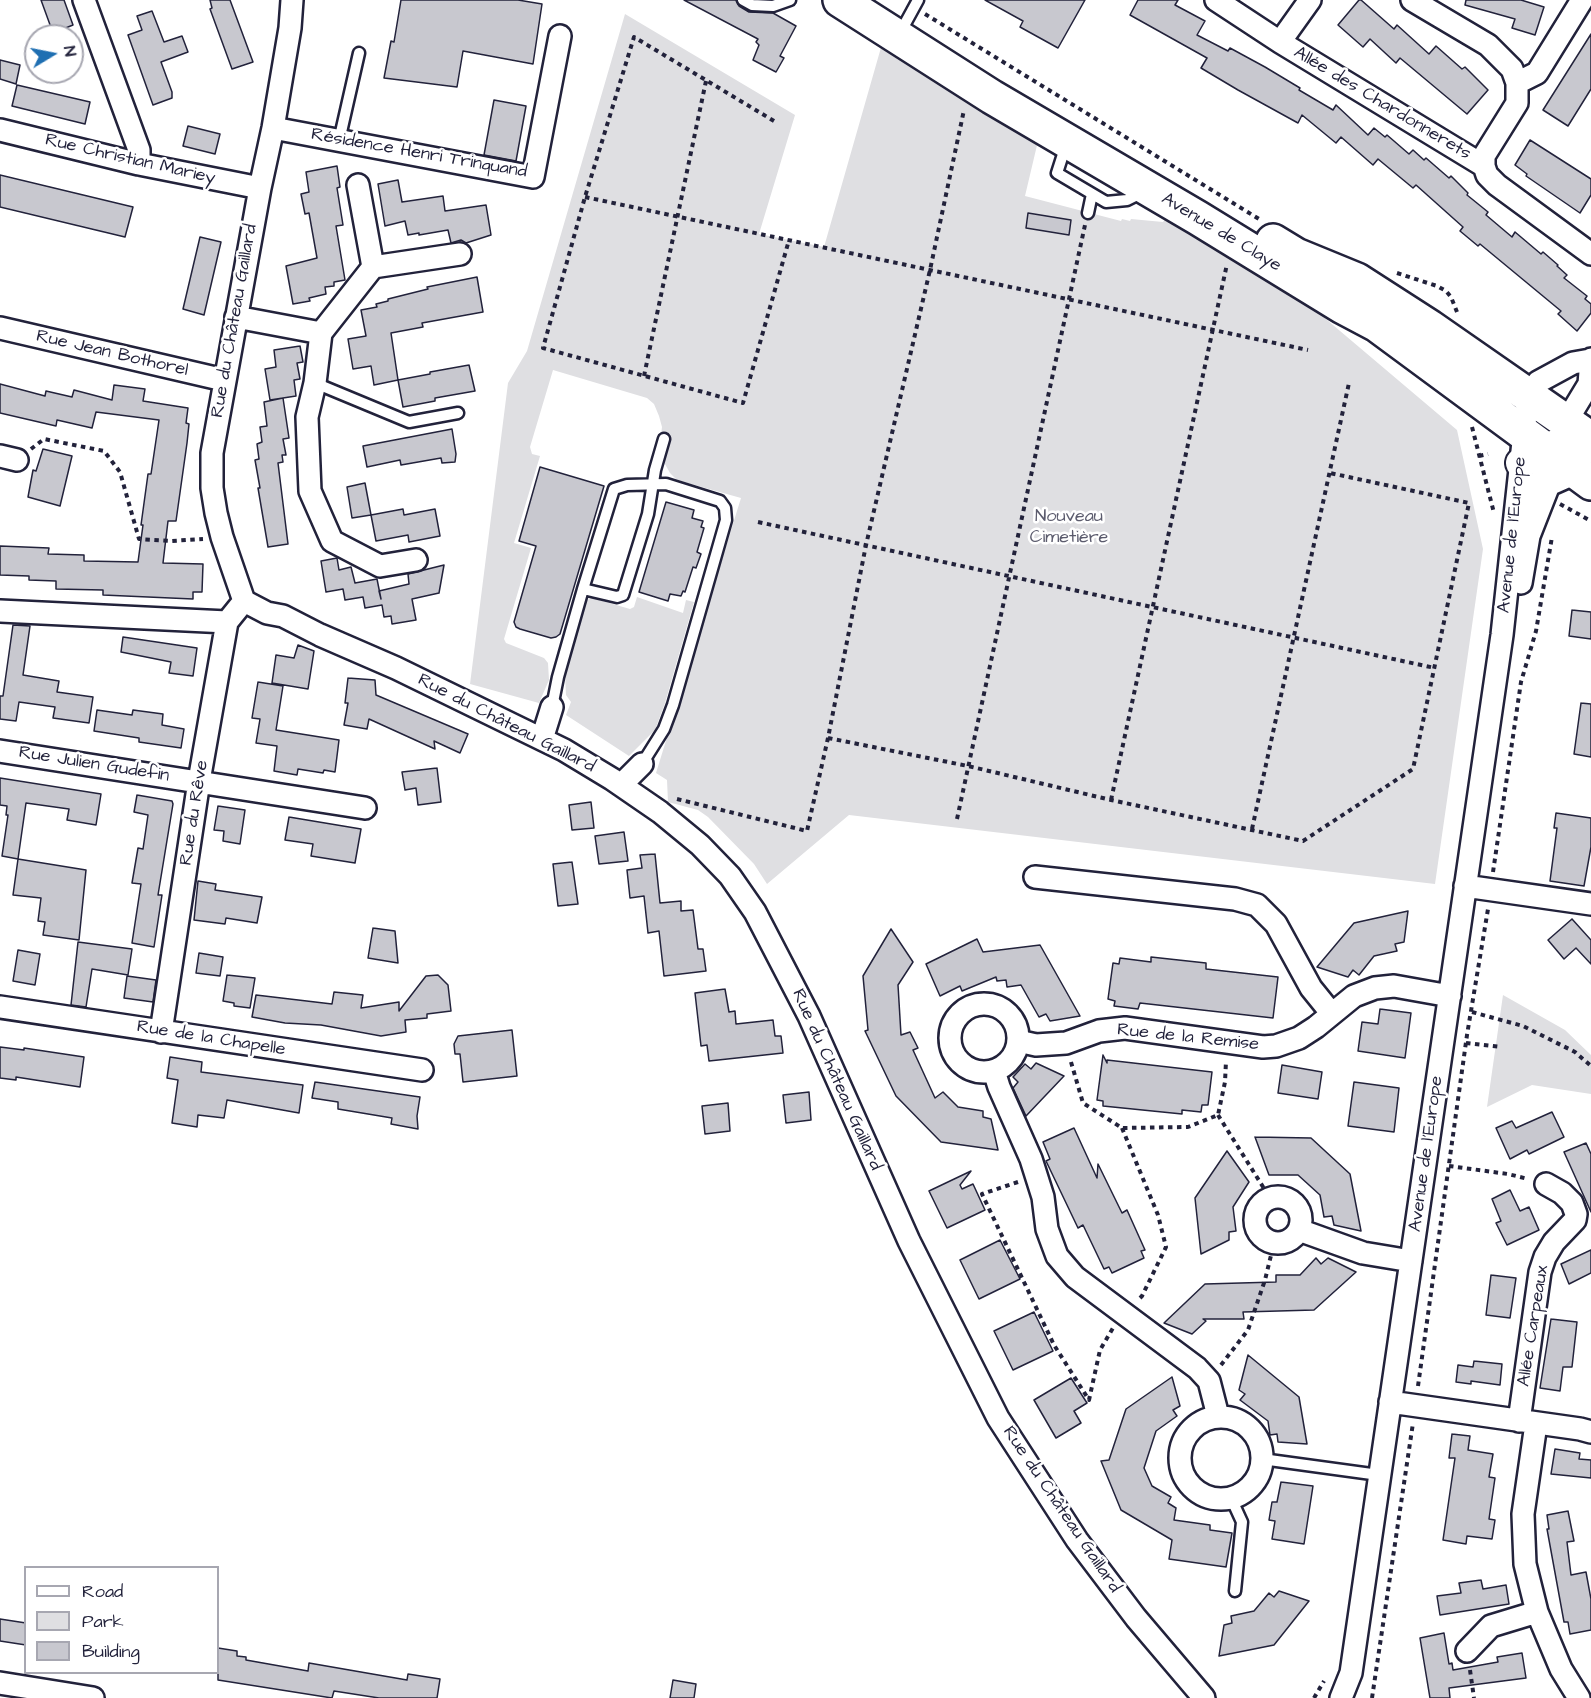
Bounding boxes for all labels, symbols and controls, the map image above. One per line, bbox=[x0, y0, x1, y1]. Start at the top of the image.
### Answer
north arrow bbox=[24, 24, 84, 84]
street label: Allée des Chardonnerets bbox=[1289, 42, 1475, 166]
text: N bbox=[58, 44, 81, 58]
street label: Résidence Henri Trinquand bbox=[309, 124, 529, 184]
street label: Rue Christian Mariey bbox=[43, 130, 217, 190]
street label: Avenue de Claye bbox=[1157, 189, 1285, 277]
street label: Rue du Château Gaillard bbox=[207, 223, 263, 419]
street label: Rue Jean Bothorel bbox=[34, 326, 190, 382]
street label: Avenue de l'Europe bbox=[1494, 456, 1532, 614]
park label: Nouveau Cimetière bbox=[1030, 506, 1108, 548]
street label: Rue du Château Gaillard bbox=[414, 670, 598, 778]
street label: Rue Julien Gudefin bbox=[17, 742, 171, 788]
street label: Rue du Rêve bbox=[176, 759, 214, 867]
street label: Rue du Château Gaillard bbox=[786, 986, 886, 1174]
street label: Rue de la Chapelle bbox=[135, 1017, 287, 1061]
street label: Rue de la Remise bbox=[1116, 1020, 1260, 1056]
street label: Avenue de l'Europe bbox=[1405, 1075, 1449, 1233]
street label: Allée Carpeaux bbox=[1514, 1264, 1554, 1388]
street label: Rue du Château Gaillard bbox=[997, 1423, 1125, 1597]
legend bbox=[24, 1566, 219, 1674]
text: Road bbox=[82, 1579, 123, 1604]
text: Park bbox=[82, 1609, 124, 1634]
text: Building bbox=[82, 1639, 140, 1664]

